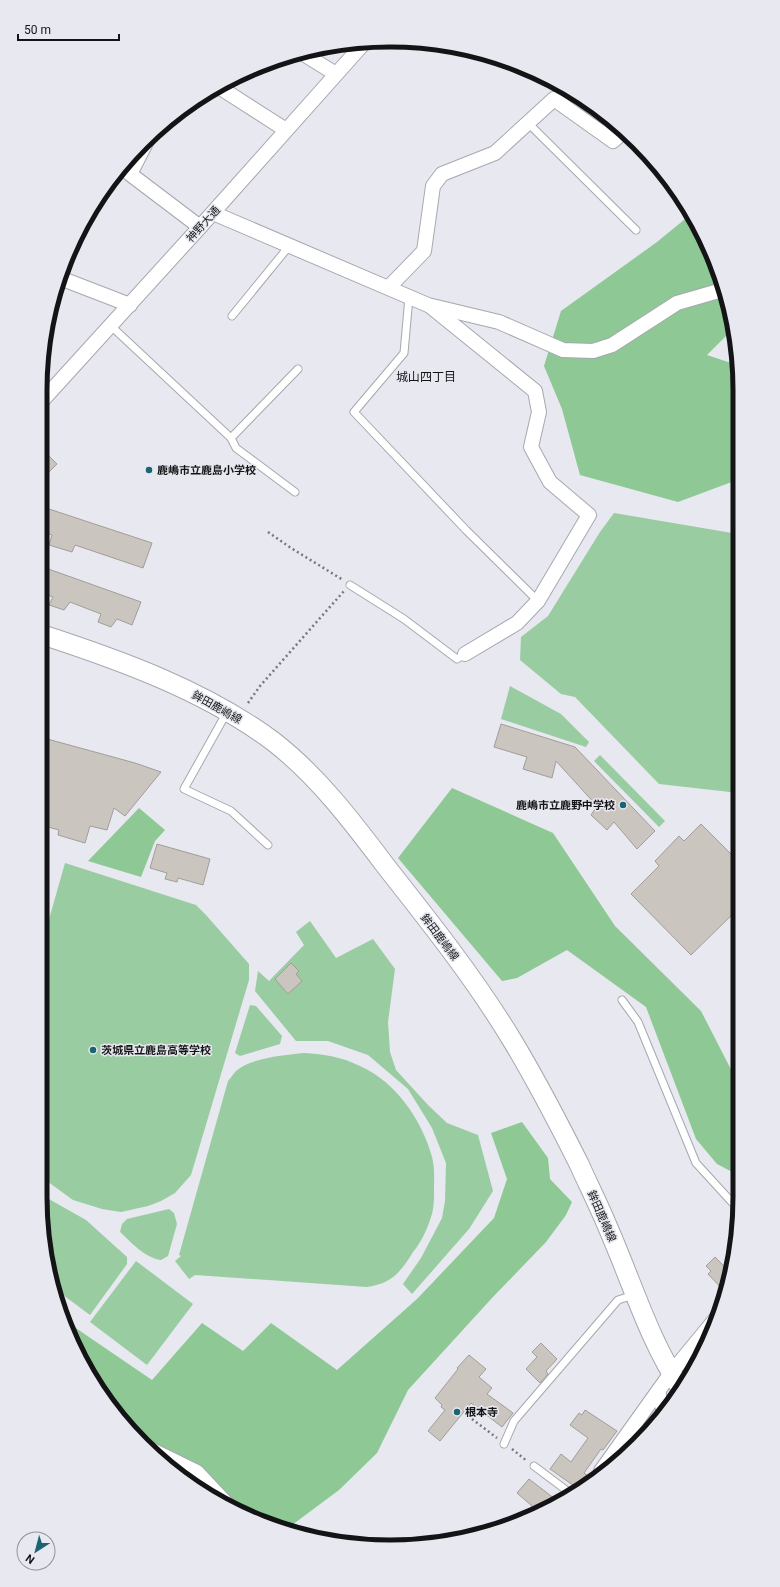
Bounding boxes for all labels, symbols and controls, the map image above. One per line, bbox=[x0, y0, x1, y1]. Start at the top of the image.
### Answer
scale bar bbox=[18, 16, 119, 42]
text: 50 m bbox=[24, 23, 51, 37]
street label: 神野大通 bbox=[184, 204, 223, 245]
district label: 城山四丁目 bbox=[396, 370, 456, 384]
place label: 鹿嶋市立鹿島小学校 bbox=[157, 464, 256, 477]
marker: 鹿嶋市立鹿島小学校 bbox=[144, 465, 154, 475]
street label: 鉾田鹿嶋線 bbox=[190, 688, 244, 726]
place label: 鹿嶋市立鹿野中学校 bbox=[516, 799, 615, 812]
marker: 鹿嶋市立鹿野中学校 bbox=[618, 800, 628, 810]
street label: 鉾田鹿嶋線 bbox=[418, 911, 461, 963]
place label: 茨城県立鹿島高等学校 bbox=[101, 1044, 211, 1057]
marker: 茨城県立鹿島高等学校 bbox=[88, 1045, 98, 1055]
street label: 鉾田鹿嶋線 bbox=[584, 1188, 619, 1244]
place label: 根本寺 bbox=[465, 1406, 498, 1419]
marker: 根本寺 bbox=[452, 1407, 462, 1417]
north arrow bbox=[16, 1531, 56, 1571]
text: N bbox=[23, 1551, 37, 1566]

